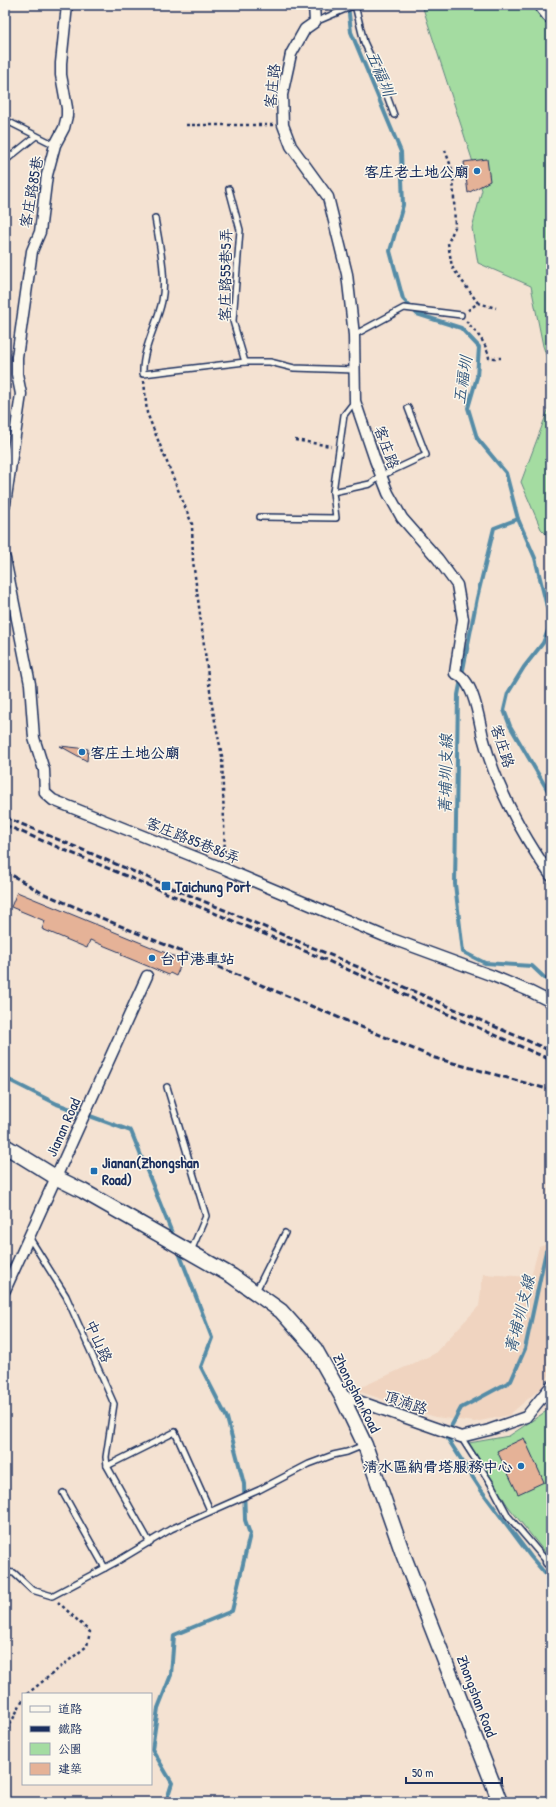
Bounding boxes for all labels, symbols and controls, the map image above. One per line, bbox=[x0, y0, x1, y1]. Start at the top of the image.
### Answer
water label: 五福圳 bbox=[361, 47, 401, 101]
street label: 客庄路 bbox=[259, 63, 285, 109]
street label: 客庄路85巷 bbox=[14, 154, 48, 230]
place label: 客庄老土地公廟 bbox=[364, 161, 469, 182]
marker: 客庄老土地公廟 bbox=[472, 166, 482, 176]
street label: 客庄路55巷5弄 bbox=[214, 228, 236, 322]
water label: 五福圳 bbox=[447, 353, 477, 405]
street label: 客庄路 bbox=[369, 422, 405, 472]
street label: 客庄路 bbox=[486, 721, 520, 771]
water label: 菁埔圳支線 bbox=[433, 733, 457, 814]
place label: 客庄土地公廟 bbox=[90, 742, 180, 763]
marker: 客庄土地公廟 bbox=[77, 747, 87, 757]
street label: 客庄路85巷86弄 bbox=[143, 811, 243, 869]
place label: Taichung Port bbox=[174, 876, 251, 898]
marker: Taichung Port bbox=[160, 880, 172, 892]
place label: 台中港車站 bbox=[160, 948, 235, 969]
marker: 台中港車站 bbox=[147, 953, 157, 963]
street label: Jianan Road bbox=[41, 1094, 85, 1160]
place label: Jianan(Zhongshan Road) bbox=[102, 1152, 200, 1190]
marker: Jianan(Zhongshan Road) bbox=[89, 1166, 99, 1176]
water label: 菁埔圳支線 bbox=[499, 1272, 540, 1355]
street label: 中山路 bbox=[80, 1316, 118, 1366]
street label: Zhongshan Road bbox=[328, 1350, 386, 1436]
street label: 頂湳路 bbox=[381, 1385, 431, 1419]
place label: 清水區納骨塔服務中心 bbox=[363, 1456, 513, 1477]
marker: 清水區納骨塔服務中心 bbox=[516, 1461, 526, 1471]
street label: Zhongshan Road bbox=[452, 1652, 502, 1740]
legend bbox=[22, 1693, 152, 1785]
text: 道路 bbox=[58, 1700, 82, 1717]
text: 鐵路 bbox=[58, 1720, 82, 1737]
text: 公園 bbox=[58, 1740, 82, 1757]
scale bar bbox=[406, 1759, 502, 1785]
text: 建築 bbox=[58, 1760, 82, 1777]
text: 50 m bbox=[412, 1764, 433, 1781]

